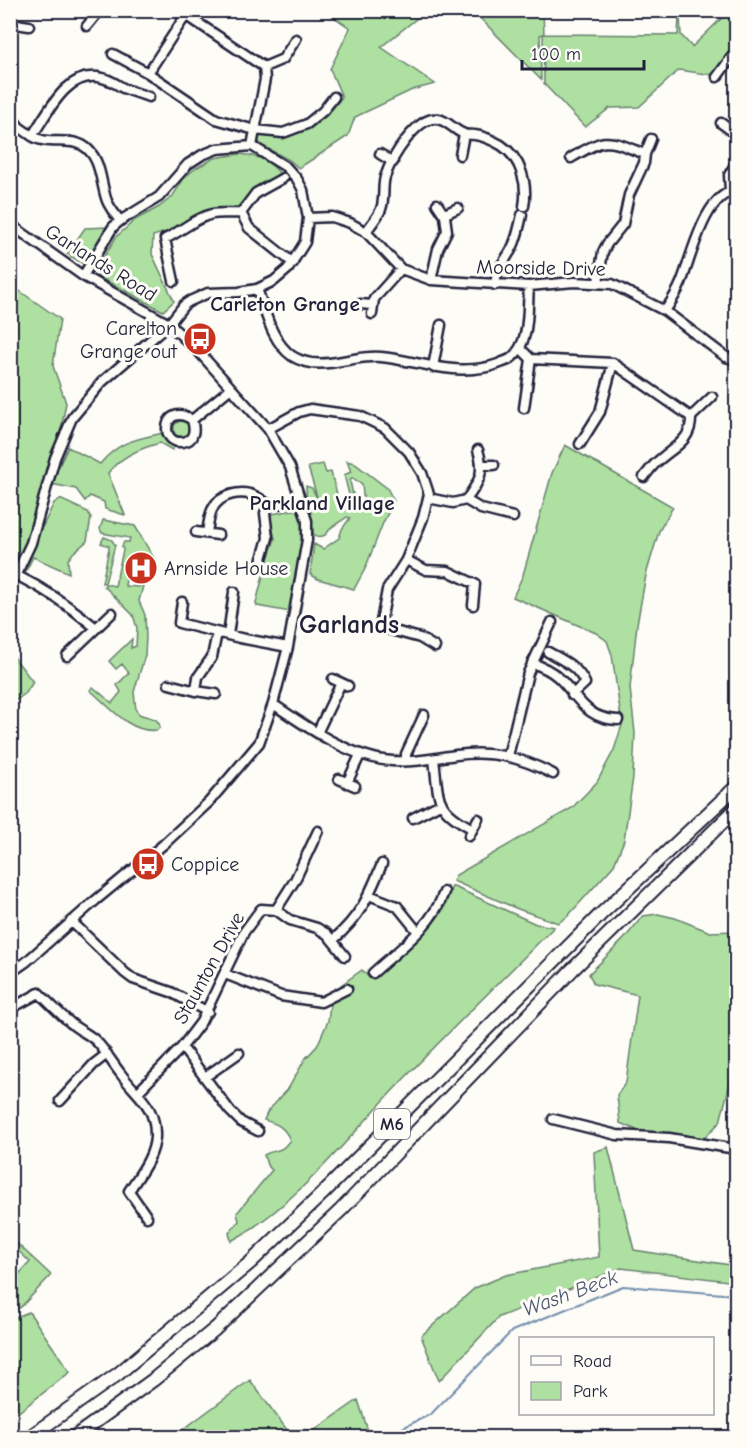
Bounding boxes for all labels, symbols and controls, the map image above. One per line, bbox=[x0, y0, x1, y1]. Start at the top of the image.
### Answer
scale bar bbox=[522, 33, 644, 71]
text: 100 m bbox=[531, 44, 581, 65]
street label: Garlands Road bbox=[41, 220, 161, 306]
street label: Moorside Drive bbox=[476, 255, 606, 281]
district label: Carleton Grange bbox=[210, 292, 360, 316]
place label: Carelton Grange out bbox=[80, 317, 178, 363]
bus stop icon: Carelton Grange out bbox=[182, 321, 218, 357]
district label: Parkland Village bbox=[249, 491, 395, 515]
hospital icon: Arnside House bbox=[123, 550, 159, 586]
place label: Arnside House bbox=[164, 557, 288, 580]
district label: Garlands bbox=[299, 610, 399, 640]
bus stop icon: Coppice bbox=[130, 846, 166, 882]
place label: Coppice bbox=[171, 853, 239, 876]
street label: Staunton Drive bbox=[169, 908, 249, 1028]
road number: M6 bbox=[374, 1109, 410, 1139]
water label: Wash Beck bbox=[519, 1264, 621, 1321]
legend bbox=[519, 1337, 714, 1415]
text: Road bbox=[573, 1351, 612, 1372]
text: Park bbox=[573, 1381, 608, 1402]

